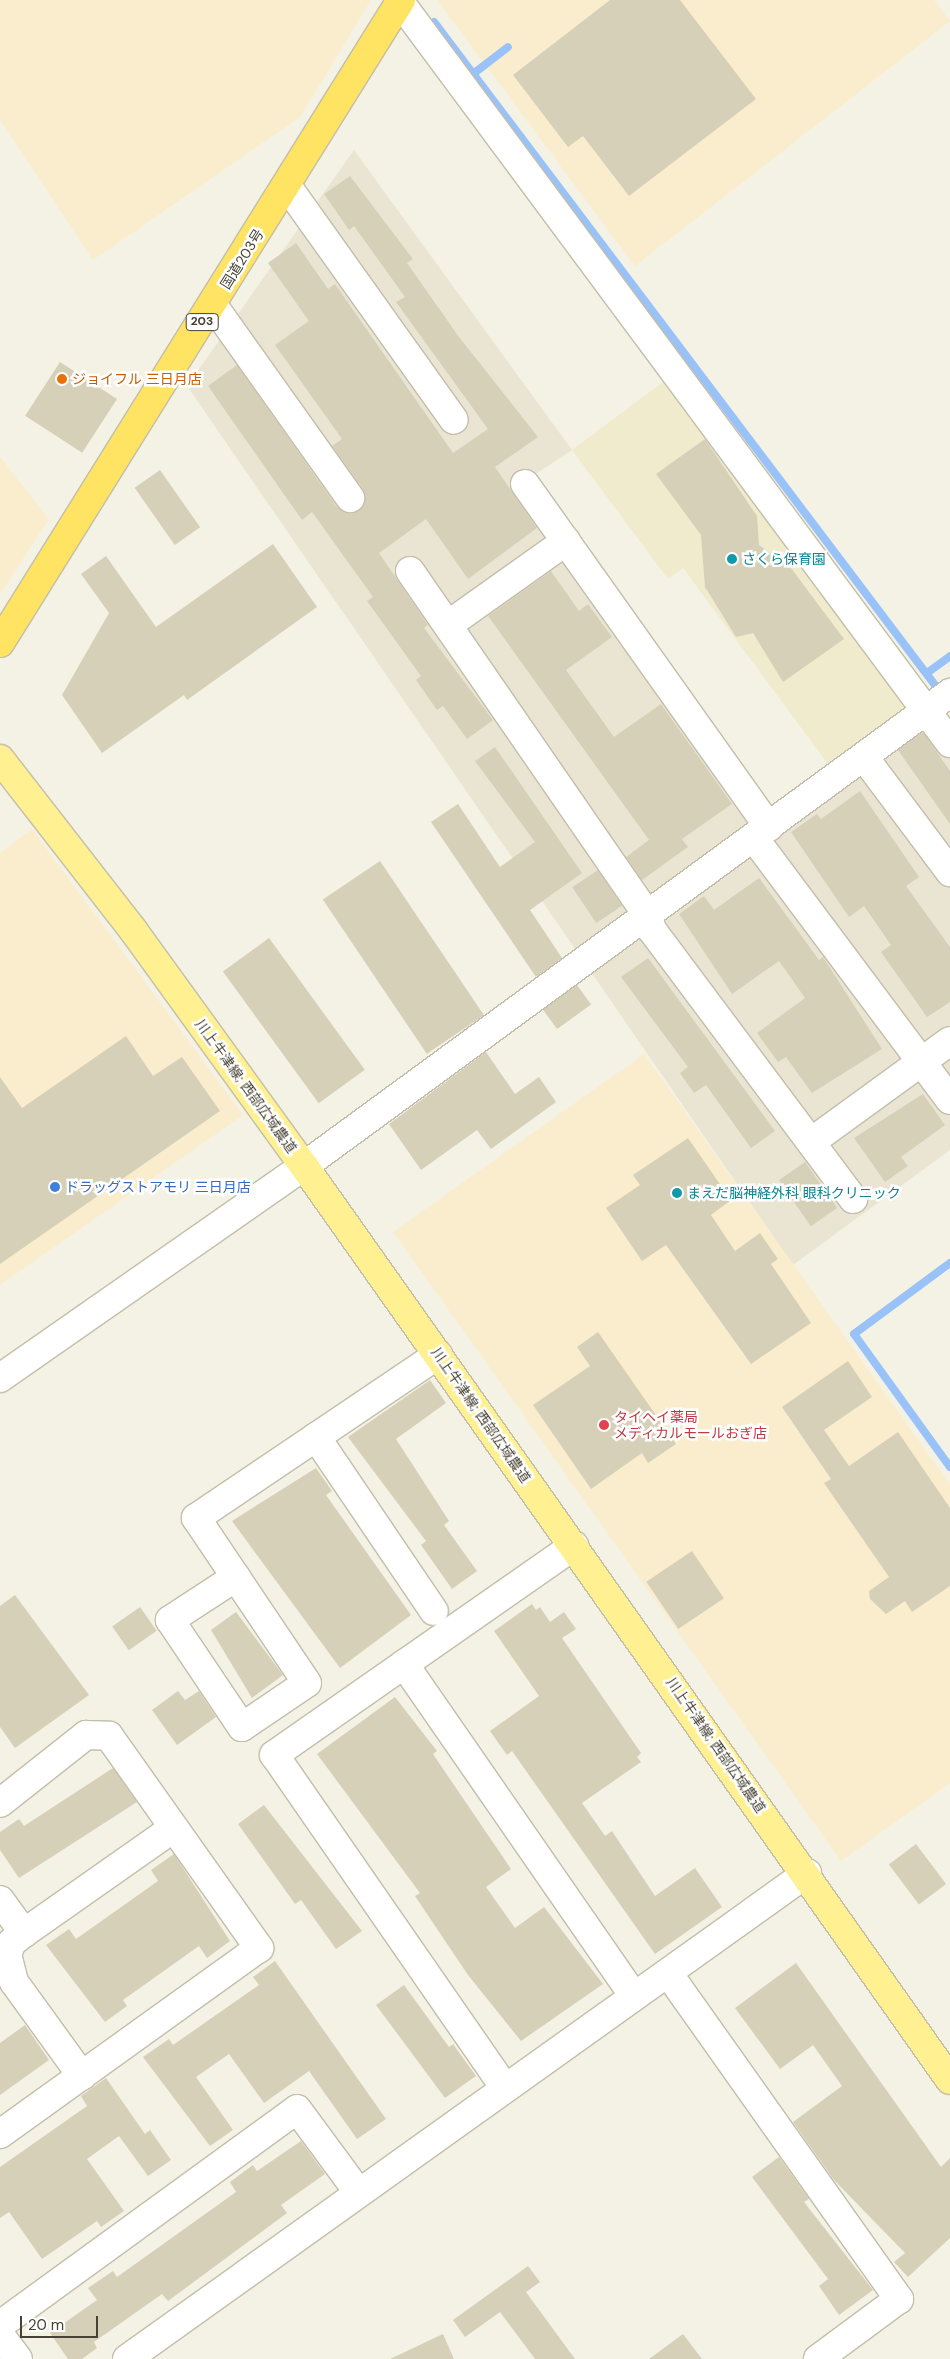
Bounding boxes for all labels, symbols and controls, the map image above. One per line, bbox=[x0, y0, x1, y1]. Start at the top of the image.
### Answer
street label: 国道203号 bbox=[217, 226, 267, 292]
road number: 203 bbox=[184, 313, 220, 332]
place label: ジョイフル 三日月店 bbox=[72, 371, 202, 387]
marker: ジョイフル 三日月店 bbox=[56, 373, 68, 385]
place label: さくら保育園 bbox=[742, 551, 826, 567]
marker: さくら保育園 bbox=[726, 553, 738, 565]
street label: 川上牛津線; 西部広域農道 bbox=[192, 1016, 300, 1156]
place label: ドラッグストアモリ 三日月店 bbox=[65, 1179, 251, 1195]
marker: ドラッグストアモリ 三日月店 bbox=[49, 1181, 61, 1193]
place label: まえだ脳神経外科 眼科クリニック bbox=[687, 1185, 901, 1201]
marker: まえだ脳神経外科 眼科クリニック bbox=[671, 1187, 683, 1199]
street label: 川上牛津線; 西部広域農道 bbox=[428, 1344, 534, 1486]
place label: タイヘイ薬局 メディカルモールおぎ店 bbox=[614, 1409, 768, 1441]
marker: タイヘイ薬局 メディカルモールおぎ店 bbox=[598, 1419, 610, 1431]
street label: 川上牛津線; 西部広域農道 bbox=[663, 1674, 769, 1816]
scale bar bbox=[22, 2306, 100, 2338]
text: 20 m bbox=[28, 2315, 64, 2335]

